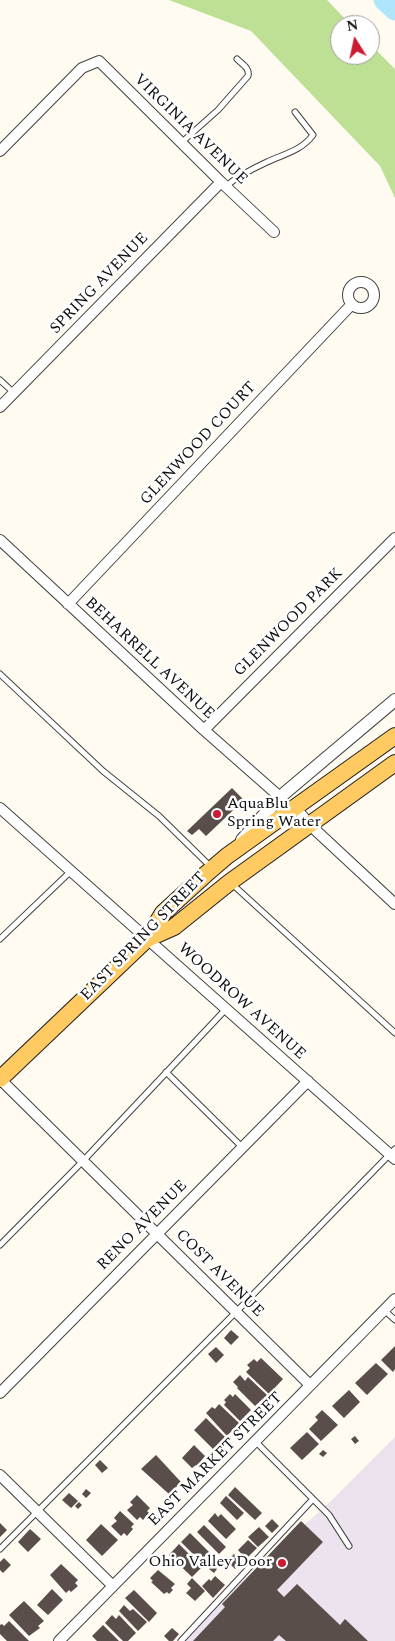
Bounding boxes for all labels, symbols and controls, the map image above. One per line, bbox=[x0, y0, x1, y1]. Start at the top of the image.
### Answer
text: N bbox=[345, 14, 360, 37]
north arrow bbox=[330, 15, 380, 65]
street label: VIRGINIA AVENUE bbox=[129, 71, 251, 189]
street label: SPRING AVENUE bbox=[47, 229, 153, 339]
street label: GLENWOOD COURT bbox=[137, 378, 261, 510]
street label: GLENWOOD PARK bbox=[231, 565, 347, 681]
street label: BEHARRELL AVENUE bbox=[80, 594, 218, 724]
place label: AquaBlu Spring Water bbox=[227, 795, 321, 833]
marker: AquaBlu Spring Water bbox=[211, 808, 223, 820]
street label: EAST SPRING STREET bbox=[77, 869, 211, 1005]
street label: WOODROW AVENUE bbox=[173, 940, 309, 1064]
street label: RENO AVENUE bbox=[94, 1177, 192, 1275]
street label: COST AVENUE bbox=[171, 1226, 267, 1322]
street label: EAST MARKET STREET bbox=[145, 1389, 287, 1531]
place label: Ohio Valley Door bbox=[148, 1553, 272, 1573]
marker: Ohio Valley Door bbox=[276, 1557, 288, 1569]

